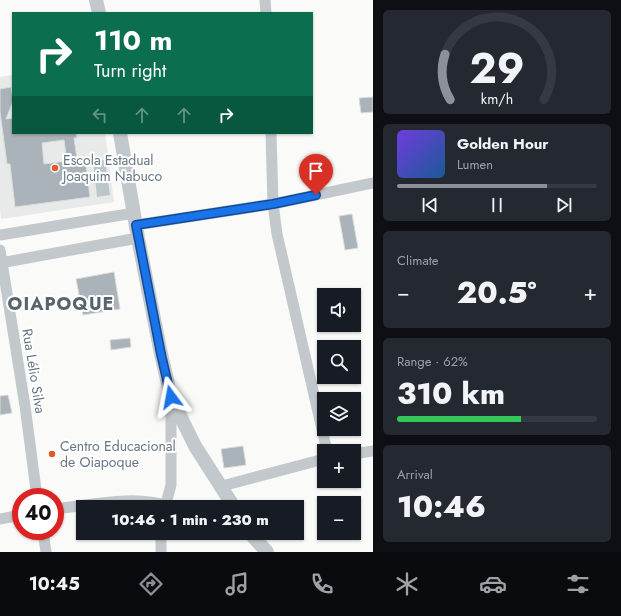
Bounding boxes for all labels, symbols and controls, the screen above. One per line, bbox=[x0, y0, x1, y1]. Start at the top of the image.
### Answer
text: 110 m bbox=[94, 20, 172, 61]
icon: right bbox=[28, 28, 80, 80]
text: 29 bbox=[469, 38, 525, 99]
text: Turn right bbox=[94, 58, 166, 84]
text: km/h bbox=[481, 89, 513, 109]
icon: left bbox=[89, 104, 111, 126]
icon: ahead bbox=[131, 104, 153, 126]
icon: ahead bbox=[173, 104, 195, 126]
icon: right bbox=[215, 104, 237, 126]
text: Golden Hour bbox=[457, 133, 549, 155]
place label: Escola Estadual Joaquim Nabuco bbox=[61, 150, 162, 186]
pin bbox=[299, 154, 333, 195]
text: Lumen bbox=[457, 155, 493, 174]
icon: arrive bbox=[305, 160, 327, 182]
marker: Escola Estadual Joaquim Nabuco bbox=[50, 163, 60, 173]
icon: previous bbox=[419, 194, 441, 216]
icon: pause bbox=[486, 194, 508, 216]
icon: next bbox=[553, 194, 575, 216]
text: Climate bbox=[397, 251, 438, 270]
text: 20.5° bbox=[457, 271, 537, 314]
text: − bbox=[397, 276, 410, 308]
text: + bbox=[583, 276, 597, 308]
map controls bbox=[317, 288, 361, 540]
button: sound bbox=[317, 288, 361, 332]
district label: OIAPOQUE bbox=[8, 291, 114, 317]
street label: Rua Lélio Silva bbox=[17, 327, 51, 415]
button: search bbox=[317, 340, 361, 384]
text: Range · 62% bbox=[397, 352, 468, 371]
text: 310 km bbox=[397, 372, 505, 415]
position arrow bbox=[150, 376, 192, 418]
button: layers bbox=[317, 392, 361, 436]
place label: Centro Educacional de Oiapoque bbox=[60, 436, 176, 472]
button: + bbox=[317, 444, 361, 488]
marker: Centro Educacional de Oiapoque bbox=[47, 449, 57, 459]
text: Arrival bbox=[397, 465, 433, 484]
text: 10:46 bbox=[397, 485, 486, 528]
speed limit sign: 40 bbox=[12, 488, 64, 540]
button: − bbox=[317, 496, 361, 540]
text: 10:46 · 1 min · 230 m bbox=[111, 509, 269, 531]
icon: directions bbox=[137, 570, 165, 598]
icon: music bbox=[223, 570, 251, 598]
icon: phone bbox=[308, 570, 336, 598]
icon: climate bbox=[393, 570, 421, 598]
icon: car bbox=[479, 570, 507, 598]
icon: filters bbox=[564, 570, 592, 598]
text: 10:45 bbox=[29, 571, 80, 597]

